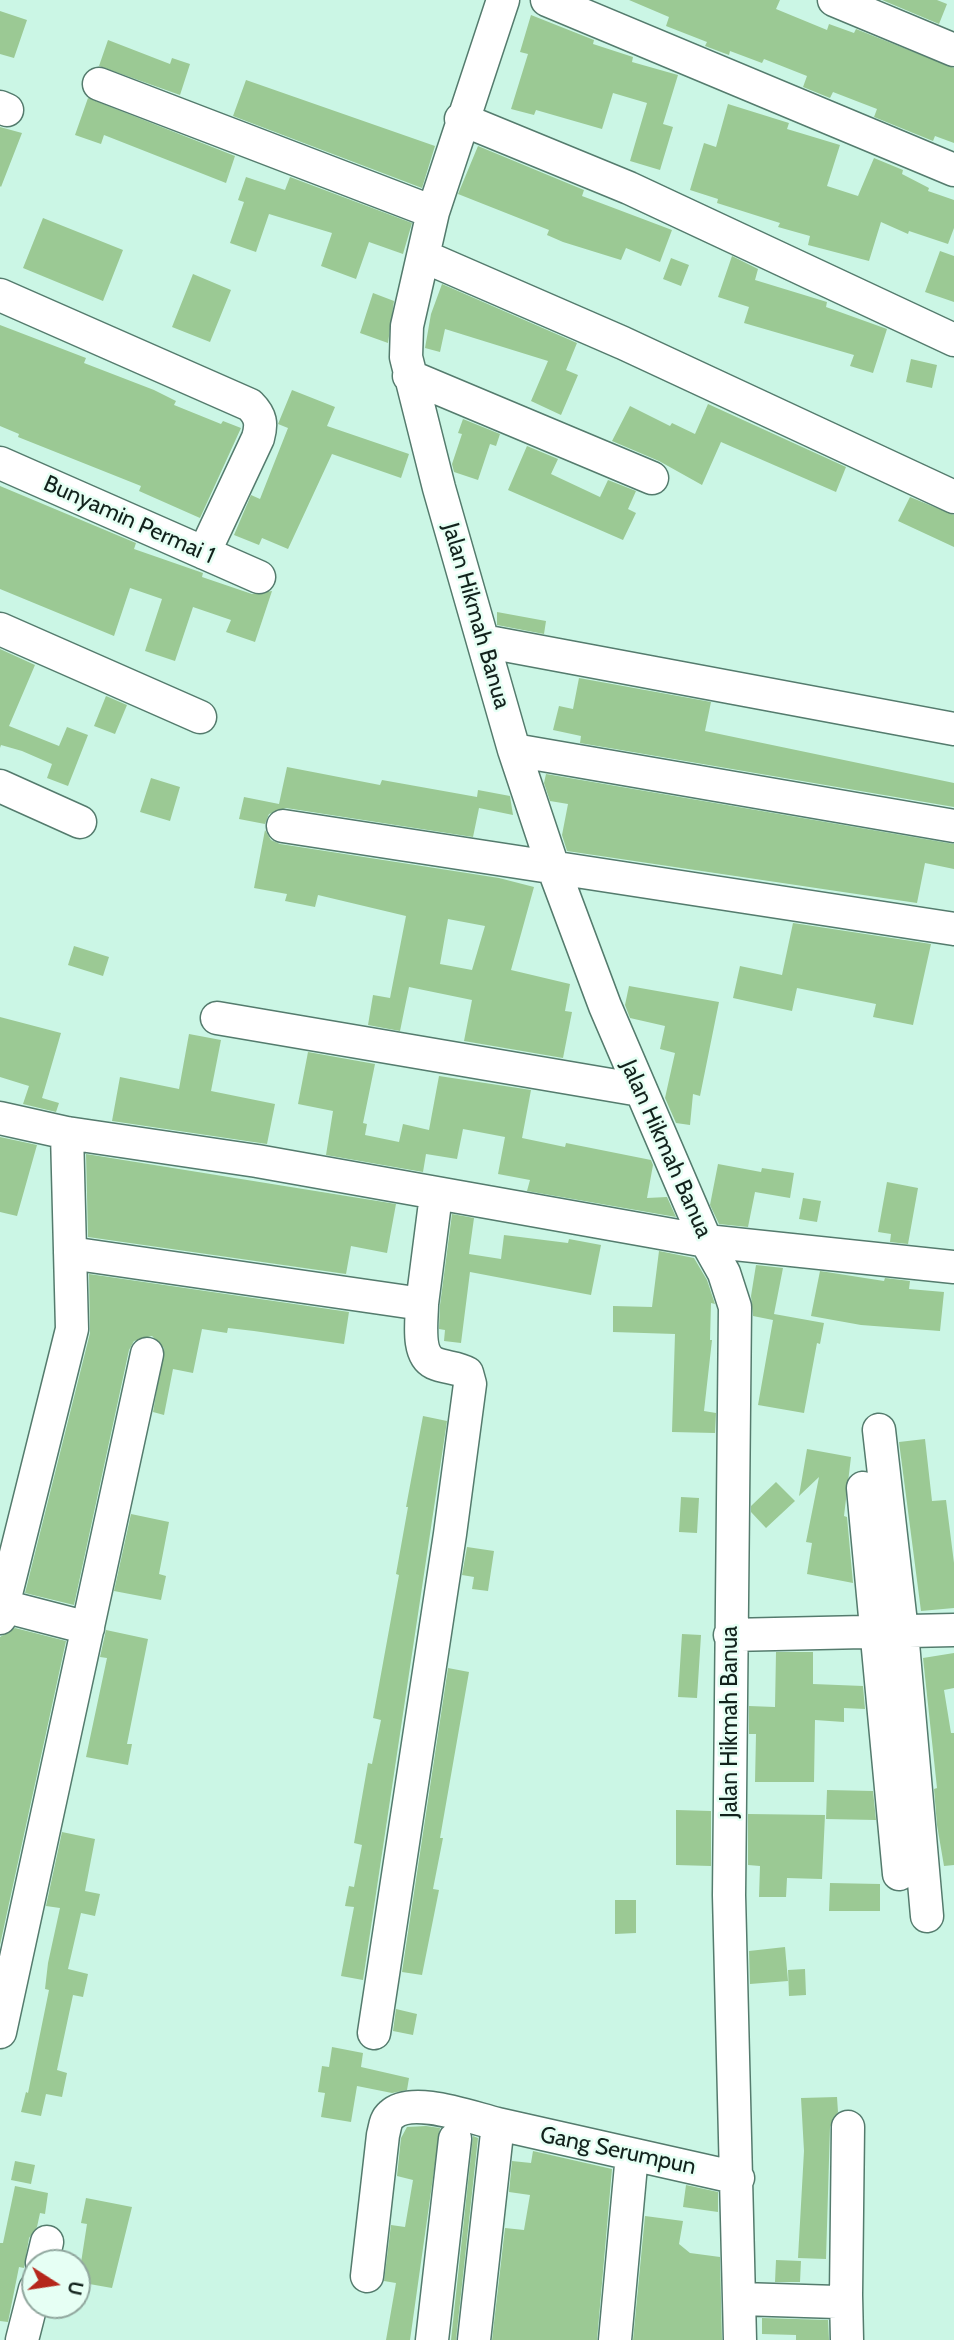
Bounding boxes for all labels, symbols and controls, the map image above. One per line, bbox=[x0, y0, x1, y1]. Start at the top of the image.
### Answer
street label: Bunyamin Permai 1 bbox=[39, 470, 219, 570]
street label: Jalan Hikmah Banua bbox=[436, 520, 516, 712]
street label: Jalan Hikmah Banua bbox=[614, 1056, 718, 1242]
street label: Jalan Hikmah Banua bbox=[716, 1626, 744, 1818]
street label: Gang Serumpun bbox=[538, 2121, 698, 2181]
north arrow bbox=[21, 2249, 91, 2319]
text: U bbox=[62, 2279, 88, 2297]

